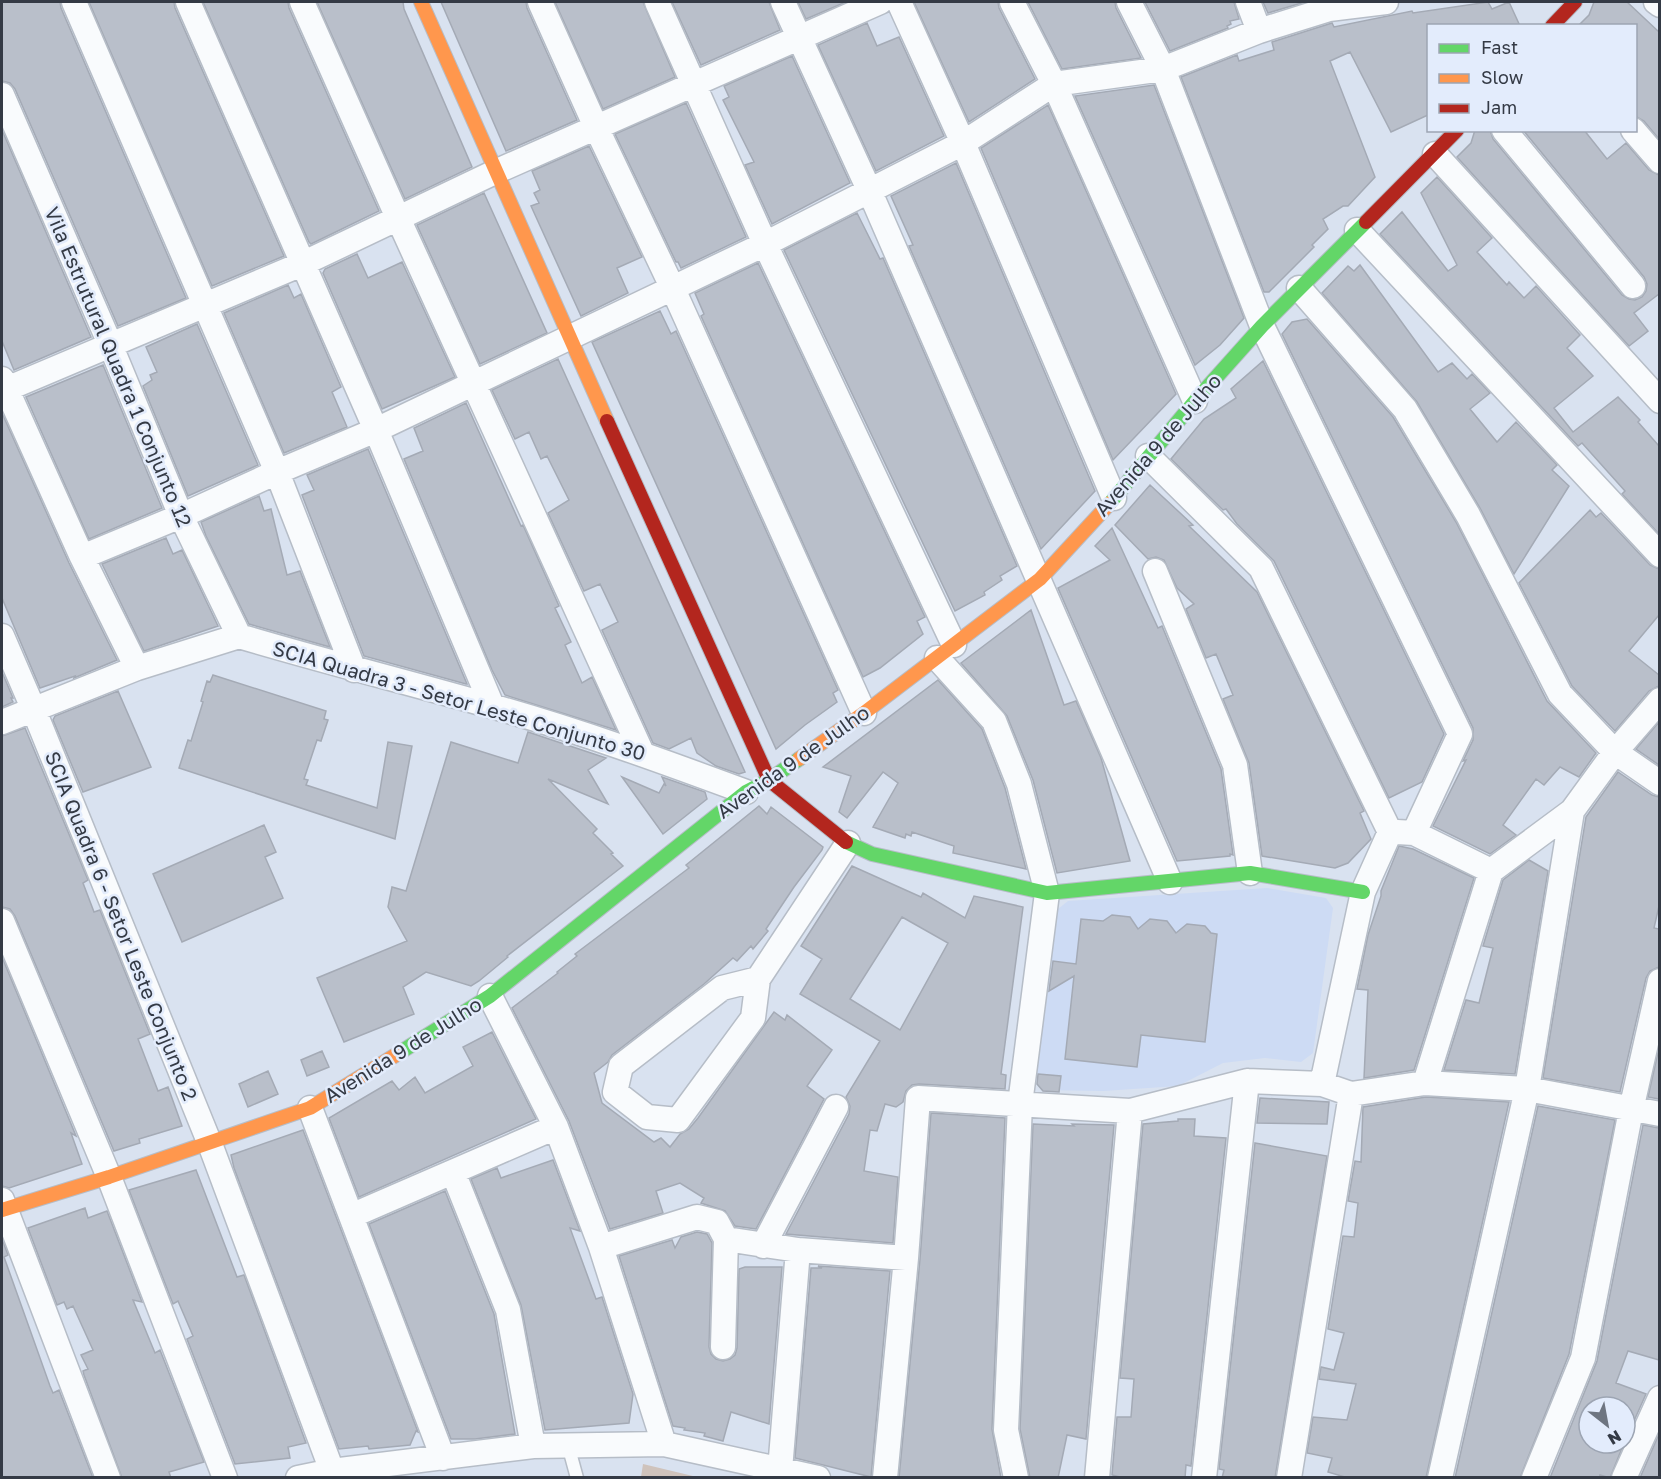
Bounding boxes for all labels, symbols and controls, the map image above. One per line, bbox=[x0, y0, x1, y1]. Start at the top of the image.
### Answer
legend bbox=[1427, 24, 1637, 132]
text: Fast bbox=[1481, 36, 1518, 58]
text: Slow bbox=[1481, 66, 1524, 88]
text: Jam bbox=[1481, 96, 1517, 118]
street label: Vila Estrutural Quadra 1 Conjunto 12 bbox=[40, 203, 197, 530]
street label: Avenida 9 de Julho bbox=[1089, 368, 1226, 520]
street label: SCIA Quadra 3 - Setor Leste Conjunto 30 bbox=[270, 635, 648, 765]
street label: Avenida 9 de Julho bbox=[712, 700, 873, 823]
street label: SCIA Quadra 6 - Setor Leste Conjunto 2 bbox=[41, 748, 203, 1104]
street label: Avenida 9 de Julho bbox=[319, 991, 485, 1107]
north arrow bbox=[1577, 1395, 1637, 1455]
text: N bbox=[1604, 1426, 1625, 1450]

